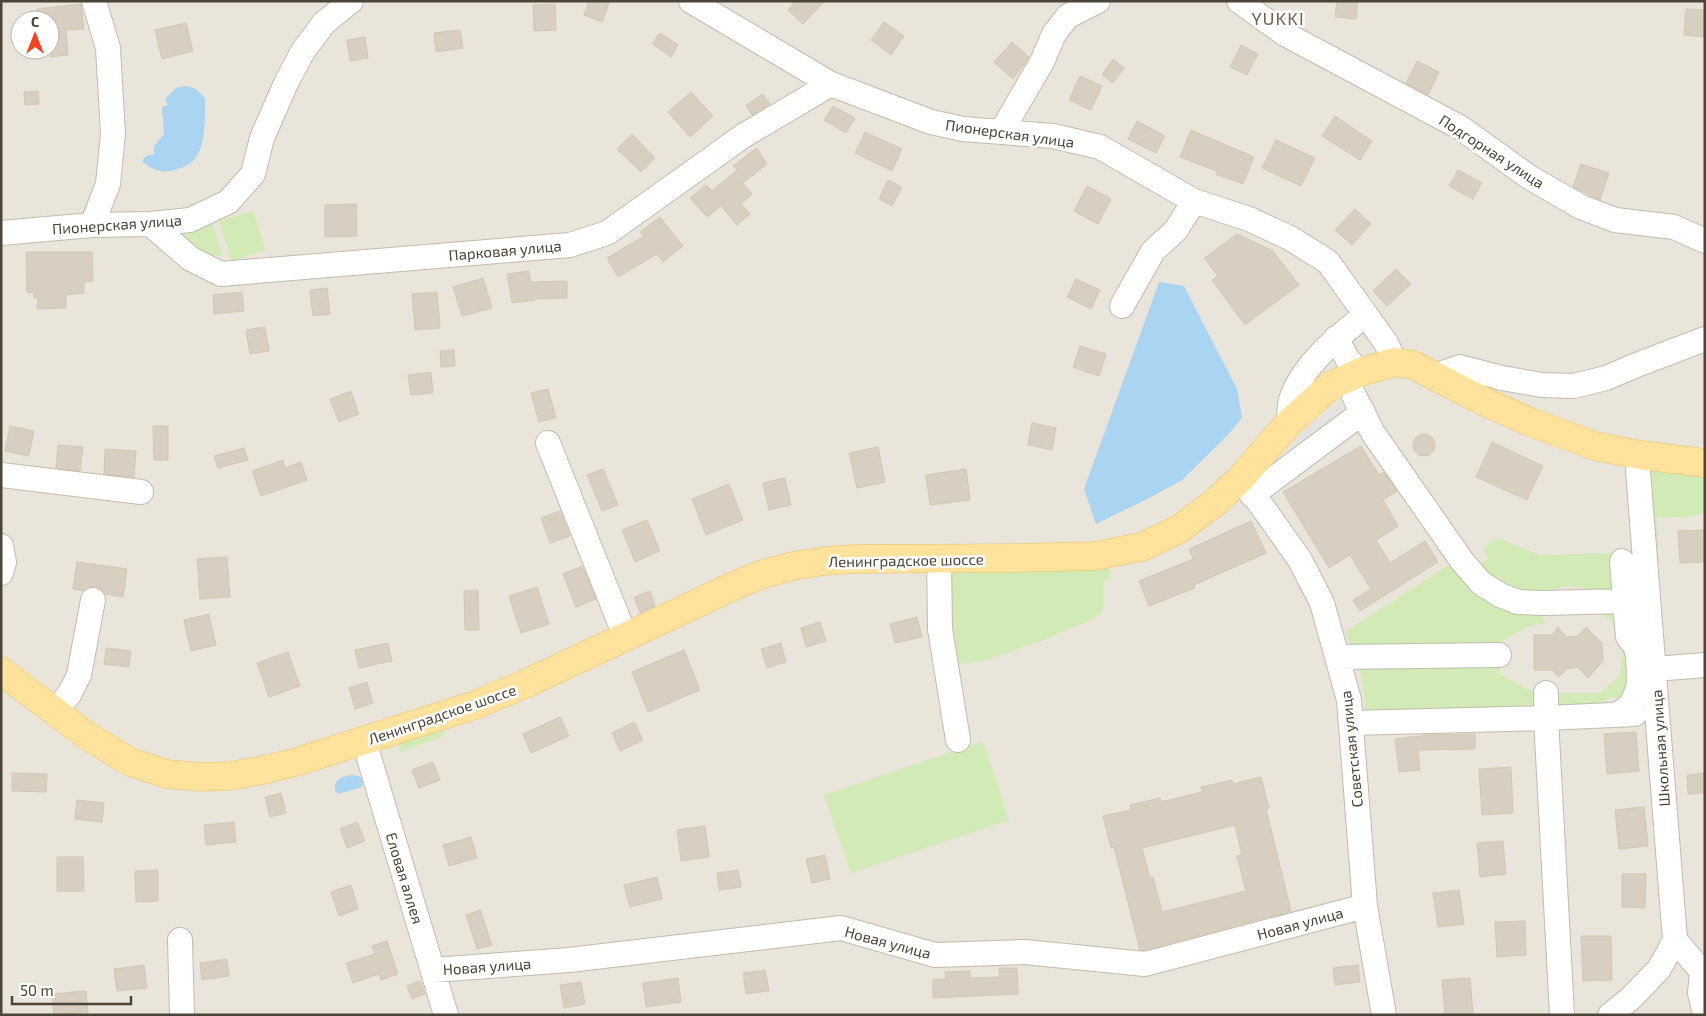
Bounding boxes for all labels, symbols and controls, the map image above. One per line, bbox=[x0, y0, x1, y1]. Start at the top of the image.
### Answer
district label: YUKKI bbox=[1251, 7, 1305, 29]
north arrow bbox=[10, 10, 60, 60]
text: С bbox=[31, 13, 39, 30]
street label: Подгорная улица bbox=[1436, 110, 1548, 193]
street label: Пионерская улица bbox=[944, 115, 1076, 152]
street label: Пионерская улица bbox=[51, 210, 183, 239]
street label: Парковая улица bbox=[448, 236, 562, 265]
street label: Ленинградское шоссе bbox=[828, 550, 984, 570]
street label: Ленинградское шоссе bbox=[366, 680, 518, 748]
street label: Школьная улица bbox=[1647, 689, 1674, 807]
street label: Советская улица bbox=[1336, 690, 1367, 808]
street label: Еловая аллея bbox=[383, 830, 427, 926]
street label: Новая улица bbox=[1255, 903, 1345, 944]
street label: Новая улица bbox=[843, 922, 933, 963]
street label: Новая улица bbox=[442, 954, 532, 979]
scale bar bbox=[12, 974, 131, 1006]
text: 50 m bbox=[20, 981, 54, 999]

